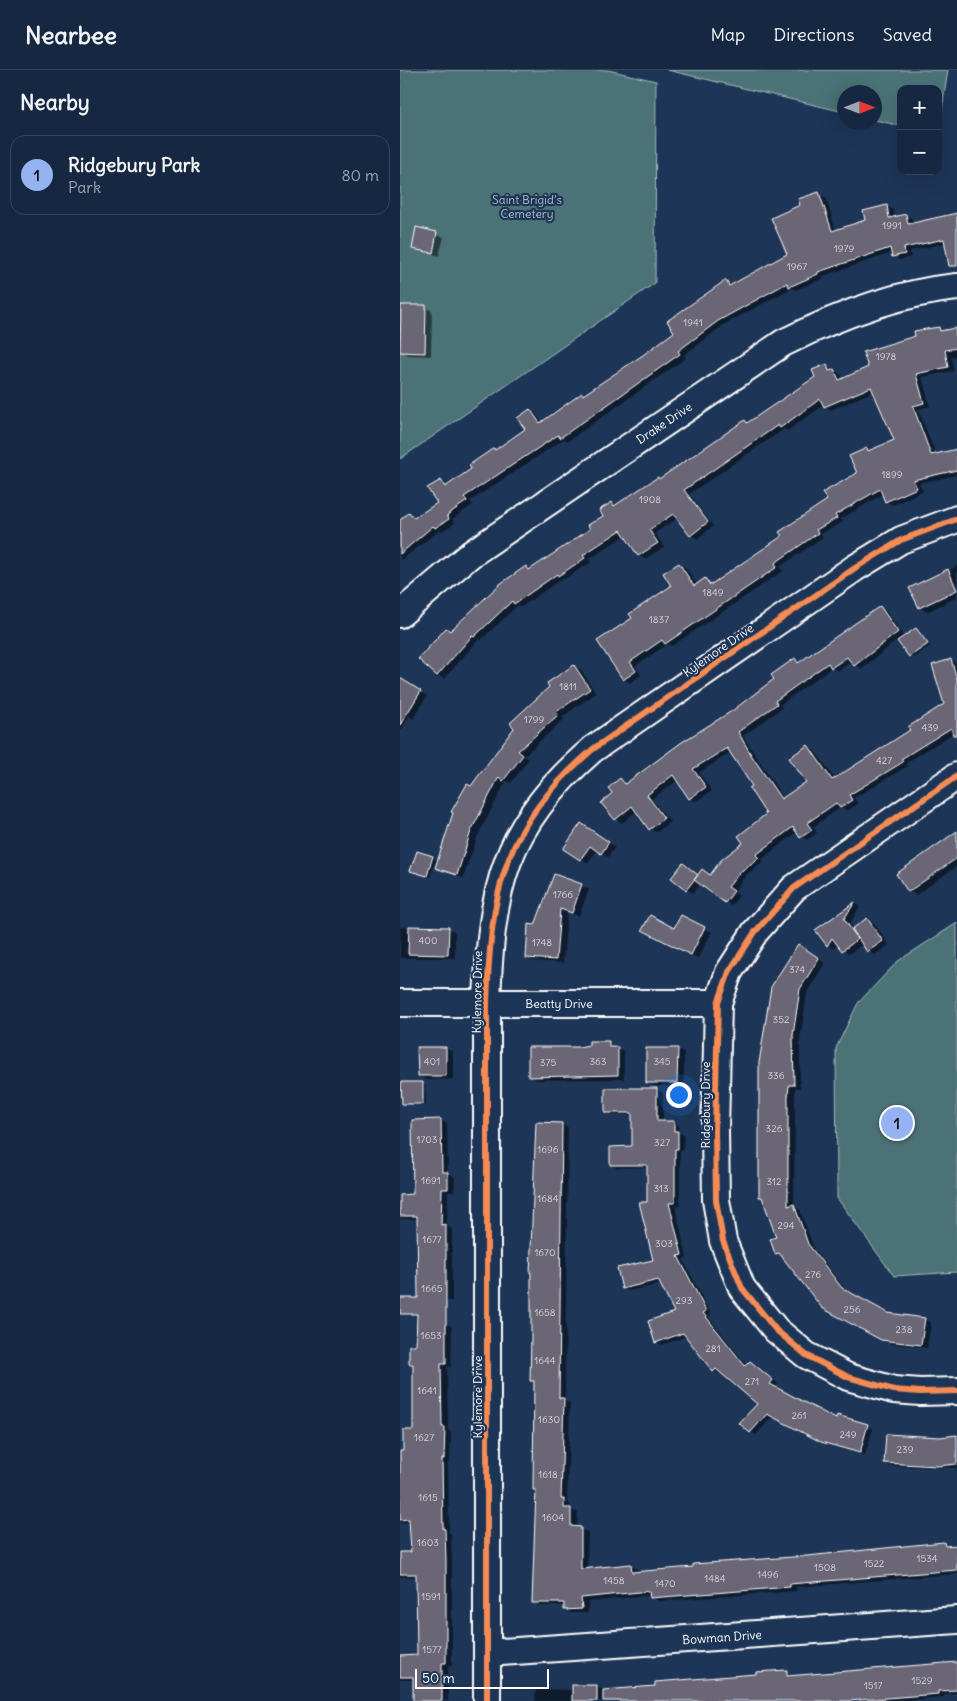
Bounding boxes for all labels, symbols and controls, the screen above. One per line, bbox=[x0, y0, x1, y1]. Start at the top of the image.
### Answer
text: Nearbee bbox=[25, 20, 117, 50]
text: Map bbox=[710, 23, 745, 46]
text: Directions bbox=[773, 23, 855, 46]
text: Saved bbox=[883, 23, 932, 46]
north arrow bbox=[837, 85, 882, 130]
map controls bbox=[897, 85, 942, 175]
button: + bbox=[897, 85, 942, 130]
text: Nearby bbox=[20, 89, 90, 116]
button: − bbox=[897, 130, 942, 175]
text: Ridgebury Park bbox=[68, 153, 200, 177]
text: 1 bbox=[34, 165, 40, 185]
text: 80 m bbox=[341, 165, 379, 185]
text: Park bbox=[68, 177, 101, 197]
park label: Saint Brigid’s Cemetery bbox=[492, 192, 562, 221]
house number: 1991 bbox=[882, 219, 902, 232]
house number: 1979 bbox=[834, 242, 854, 255]
house number: 1967 bbox=[787, 260, 807, 273]
house number: 1941 bbox=[683, 316, 703, 329]
house number: 1978 bbox=[876, 350, 896, 363]
street label: Drake Drive bbox=[633, 399, 695, 447]
house number: 1899 bbox=[881, 468, 903, 481]
house number: 1908 bbox=[639, 493, 661, 506]
house number: 1849 bbox=[702, 586, 724, 599]
house number: 1837 bbox=[649, 613, 669, 626]
street label: Kylemore Drive bbox=[680, 620, 756, 680]
house number: 1811 bbox=[559, 680, 577, 693]
house number: 1799 bbox=[524, 713, 544, 726]
house number: 439 bbox=[921, 721, 939, 734]
house number: 427 bbox=[876, 754, 892, 767]
house number: 1766 bbox=[553, 888, 573, 901]
house number: 400 bbox=[419, 934, 437, 947]
house number: 1748 bbox=[532, 936, 552, 949]
street label: Kylemore Drive bbox=[469, 950, 485, 1034]
house number: 374 bbox=[789, 963, 805, 976]
street label: Beatty Drive bbox=[525, 996, 593, 1011]
house number: 352 bbox=[773, 1013, 790, 1026]
house number: 401 bbox=[424, 1055, 440, 1068]
house number: 363 bbox=[589, 1055, 607, 1068]
house number: 345 bbox=[653, 1055, 671, 1068]
house number: 375 bbox=[540, 1056, 556, 1069]
street label: Ridgebury Drive bbox=[698, 1061, 713, 1149]
house number: 336 bbox=[767, 1069, 785, 1082]
your location bbox=[666, 1082, 692, 1108]
pin: 1 bbox=[881, 1104, 913, 1142]
house number: 326 bbox=[766, 1122, 783, 1135]
house number: 1703 bbox=[416, 1133, 438, 1146]
house number: 327 bbox=[654, 1136, 670, 1149]
house number: 1696 bbox=[537, 1143, 559, 1156]
house number: 1691 bbox=[421, 1174, 441, 1187]
house number: 312 bbox=[766, 1175, 782, 1188]
house number: 313 bbox=[653, 1182, 669, 1195]
house number: 1684 bbox=[537, 1192, 559, 1205]
house number: 294 bbox=[777, 1219, 795, 1232]
house number: 1677 bbox=[422, 1233, 442, 1246]
house number: 303 bbox=[655, 1237, 673, 1250]
house number: 1670 bbox=[534, 1246, 556, 1259]
house number: 276 bbox=[805, 1268, 821, 1281]
house number: 1665 bbox=[421, 1282, 443, 1295]
house number: 293 bbox=[676, 1294, 693, 1307]
house number: 256 bbox=[844, 1303, 861, 1316]
house number: 1658 bbox=[534, 1306, 556, 1319]
house number: 238 bbox=[896, 1323, 913, 1336]
house number: 1653 bbox=[420, 1329, 442, 1342]
house number: 281 bbox=[705, 1342, 721, 1355]
house number: 1644 bbox=[534, 1354, 556, 1367]
street label: Kylemore Drive bbox=[470, 1356, 485, 1438]
house number: 271 bbox=[745, 1375, 759, 1388]
house number: 1641 bbox=[417, 1384, 437, 1397]
house number: 261 bbox=[791, 1409, 807, 1422]
house number: 1630 bbox=[538, 1413, 560, 1426]
house number: 249 bbox=[840, 1428, 857, 1441]
house number: 1627 bbox=[414, 1431, 434, 1444]
house number: 239 bbox=[897, 1443, 914, 1456]
house number: 1618 bbox=[538, 1468, 558, 1481]
house number: 1615 bbox=[418, 1491, 438, 1504]
house number: 1604 bbox=[542, 1511, 564, 1524]
house number: 1603 bbox=[417, 1536, 439, 1549]
house number: 1534 bbox=[916, 1552, 938, 1565]
house number: 1522 bbox=[864, 1557, 885, 1570]
house number: 1508 bbox=[814, 1561, 836, 1574]
house number: 1496 bbox=[757, 1568, 779, 1581]
house number: 1484 bbox=[704, 1572, 726, 1585]
house number: 1458 bbox=[603, 1574, 625, 1587]
house number: 1470 bbox=[654, 1577, 676, 1590]
house number: 1591 bbox=[421, 1590, 441, 1603]
street label: Bowman Drive bbox=[682, 1627, 762, 1647]
house number: 1577 bbox=[422, 1643, 442, 1656]
scale bar bbox=[415, 1666, 549, 1689]
text: 50 m bbox=[422, 1669, 455, 1687]
house number: 1529 bbox=[912, 1674, 933, 1687]
house number: 1517 bbox=[864, 1679, 882, 1692]

